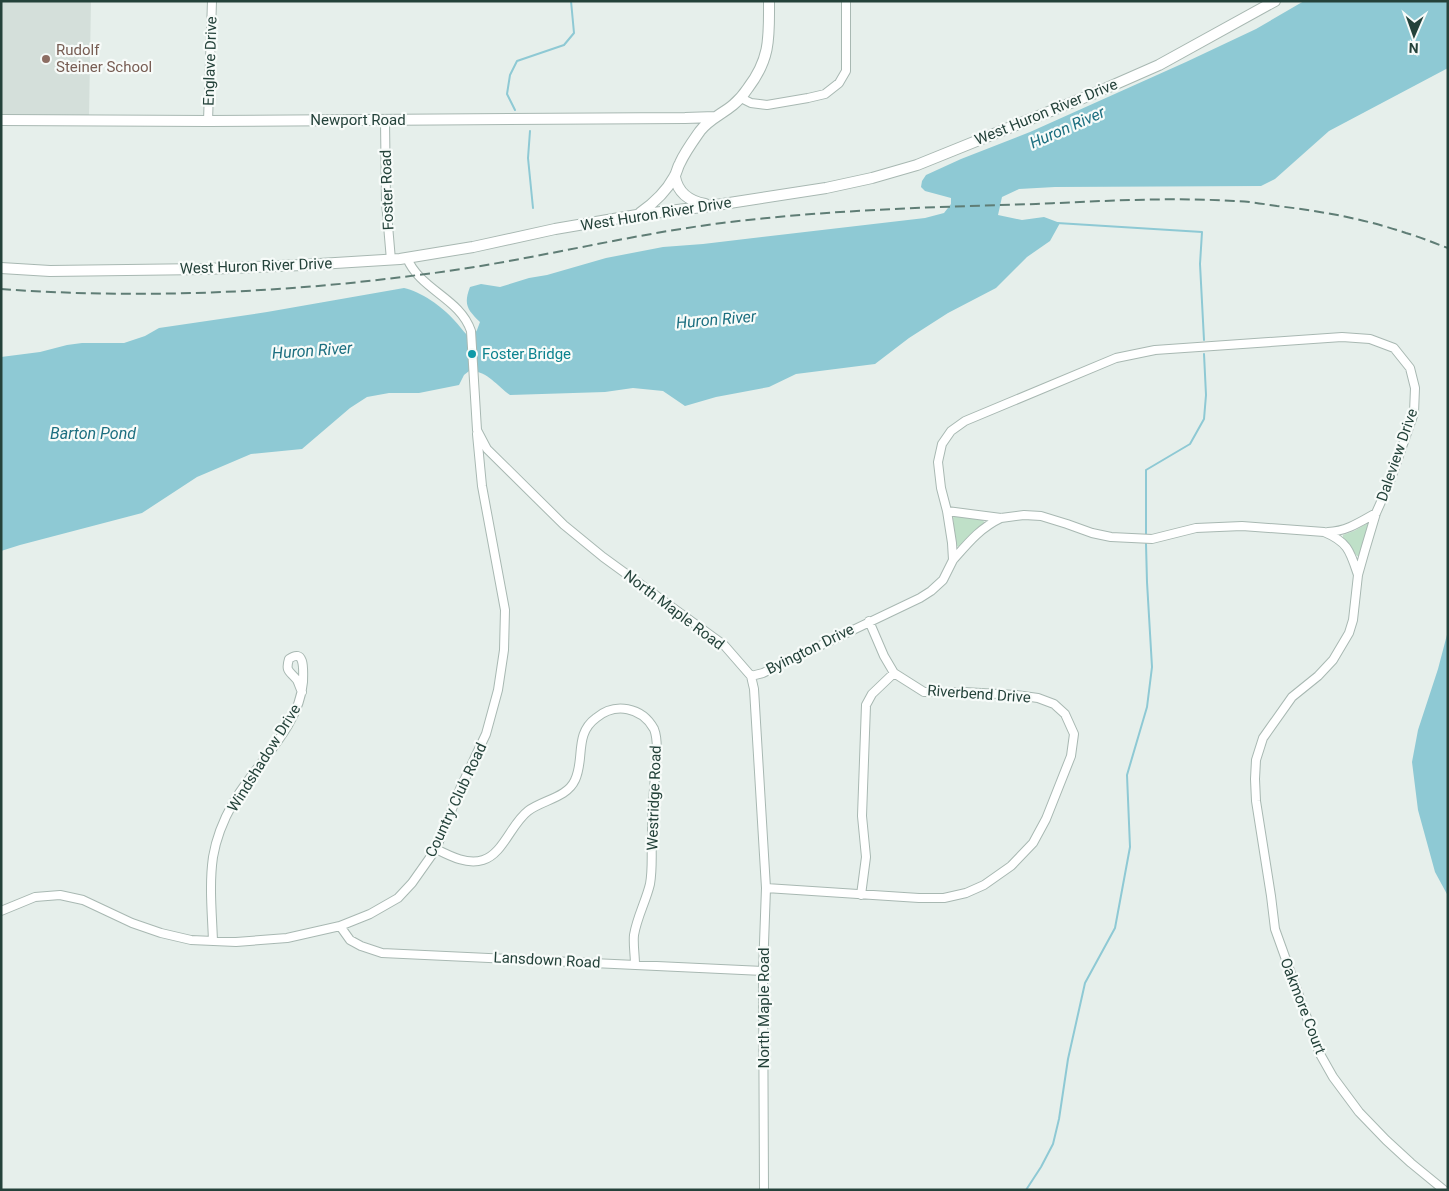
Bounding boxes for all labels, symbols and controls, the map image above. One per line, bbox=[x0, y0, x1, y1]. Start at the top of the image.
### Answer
north arrow bbox=[1389, 10, 1439, 60]
street label: Englave Drive bbox=[199, 16, 221, 106]
text: N bbox=[1408, 40, 1419, 56]
place label: Rudolf Steiner School bbox=[56, 41, 152, 76]
marker: Rudolf Steiner School bbox=[40, 53, 52, 65]
street label: West Huron River Drive bbox=[972, 75, 1120, 149]
water label: Huron River bbox=[1026, 102, 1108, 152]
street label: Newport Road bbox=[310, 111, 406, 129]
street label: Foster Road bbox=[377, 149, 397, 231]
street label: West Huron River Drive bbox=[579, 193, 733, 235]
street label: West Huron River Drive bbox=[180, 254, 333, 278]
water label: Huron River bbox=[675, 306, 758, 332]
water label: Huron River bbox=[271, 338, 353, 363]
place label: Foster Bridge bbox=[482, 345, 571, 363]
marker: Foster Bridge bbox=[466, 348, 478, 360]
street label: Daleview Drive bbox=[1373, 406, 1421, 504]
water label: Barton Pond bbox=[50, 424, 136, 443]
street label: North Maple Road bbox=[620, 566, 728, 654]
street label: Byington Drive bbox=[763, 620, 857, 678]
street label: Riverbend Drive bbox=[927, 681, 1031, 707]
street label: Windshadow Drive bbox=[224, 701, 304, 815]
street label: Country Club Road bbox=[422, 740, 490, 860]
street label: Westridge Road bbox=[643, 745, 665, 851]
street label: North Maple Road bbox=[755, 947, 773, 1069]
street label: Lansdown Road bbox=[493, 948, 601, 972]
street label: Oakmore Court bbox=[1276, 955, 1330, 1057]

